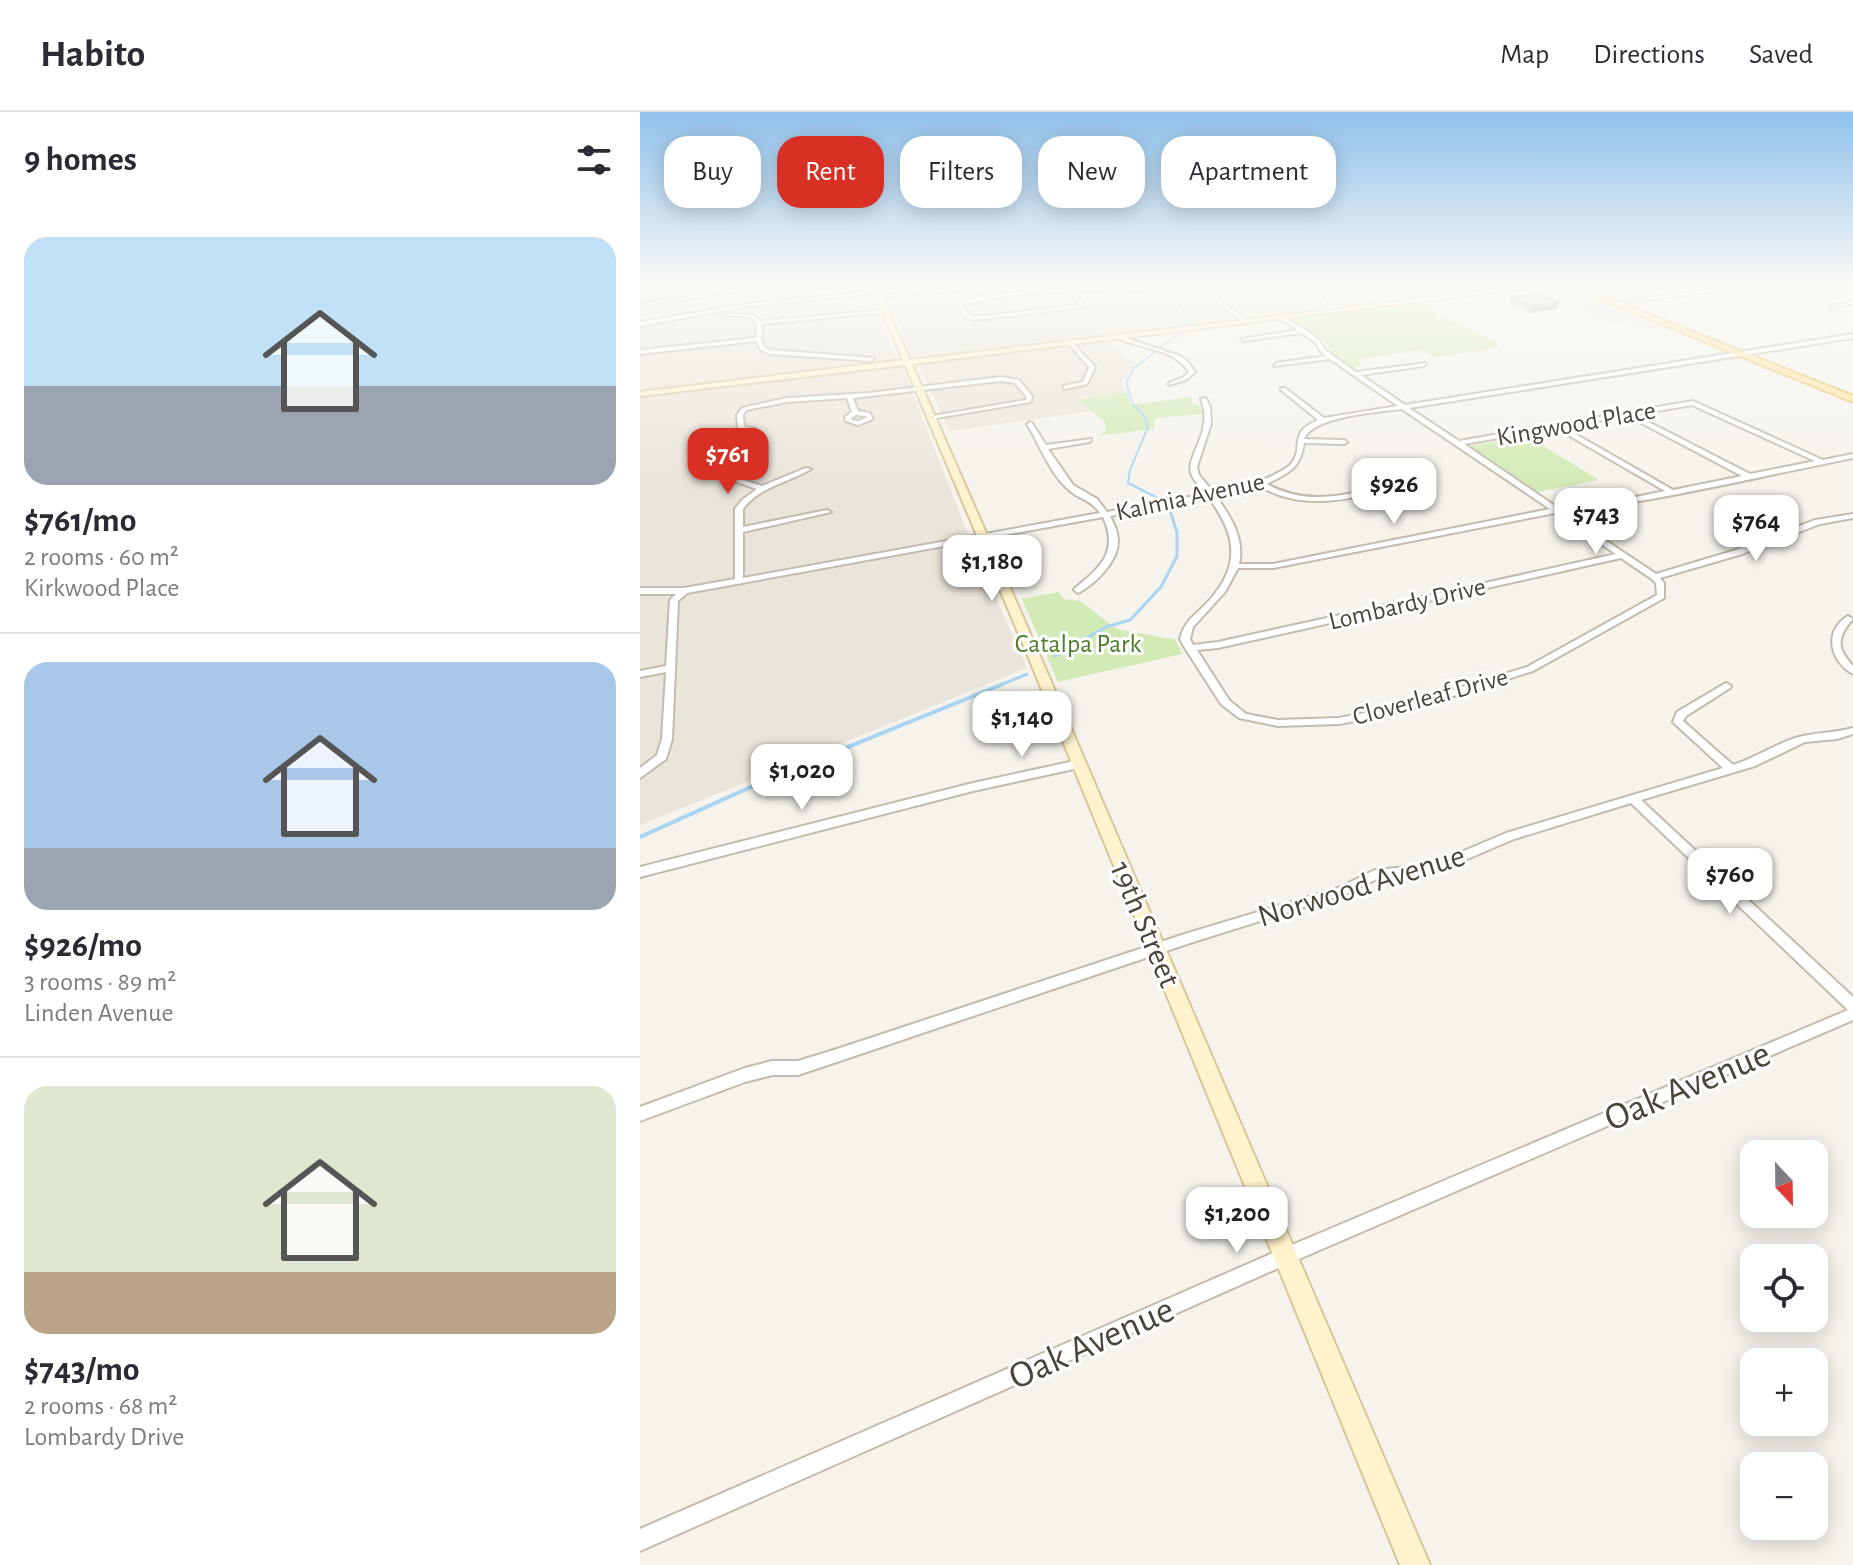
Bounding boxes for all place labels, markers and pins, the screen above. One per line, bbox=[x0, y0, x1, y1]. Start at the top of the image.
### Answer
pin: $761 bbox=[681, 428, 775, 496]
pin: $926 bbox=[1347, 458, 1441, 526]
pin: $743 bbox=[1549, 488, 1643, 556]
pin: $764 bbox=[1709, 495, 1803, 563]
pin: $1,180 bbox=[927, 535, 1057, 603]
pin: $1,140 bbox=[957, 691, 1087, 759]
pin: $1,020 bbox=[737, 744, 867, 812]
pin: $760 bbox=[1683, 848, 1777, 916]
pin: $1,200 bbox=[1172, 1187, 1302, 1255]

